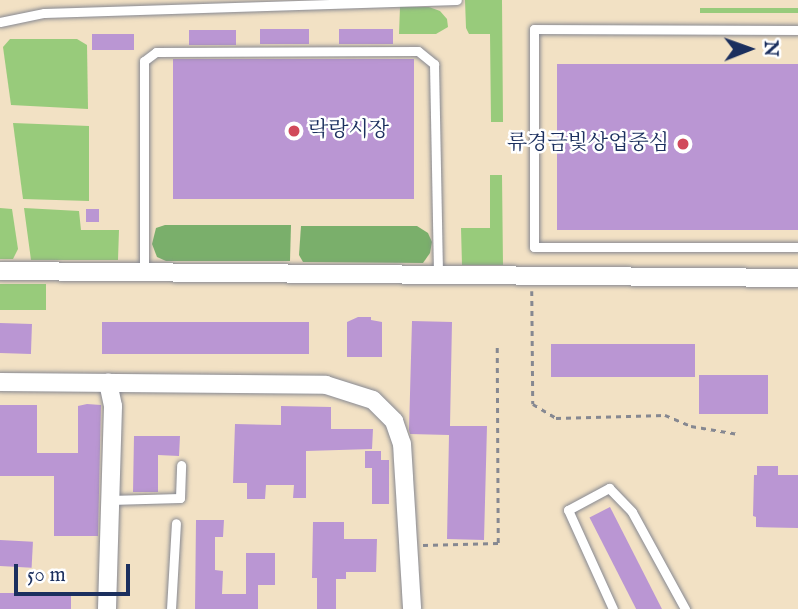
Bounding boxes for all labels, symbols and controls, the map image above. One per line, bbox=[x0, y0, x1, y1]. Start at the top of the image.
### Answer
north arrow bbox=[714, 14, 784, 84]
text: N bbox=[758, 40, 782, 57]
place label: 락랑시장 bbox=[308, 118, 389, 144]
marker: 락랑시장 bbox=[286, 123, 302, 139]
place label: 류경금빛상업중심 bbox=[507, 131, 669, 157]
marker: 류경금빛상업중심 bbox=[675, 136, 691, 152]
scale bar bbox=[18, 550, 133, 594]
text: 50 m bbox=[27, 562, 66, 589]

